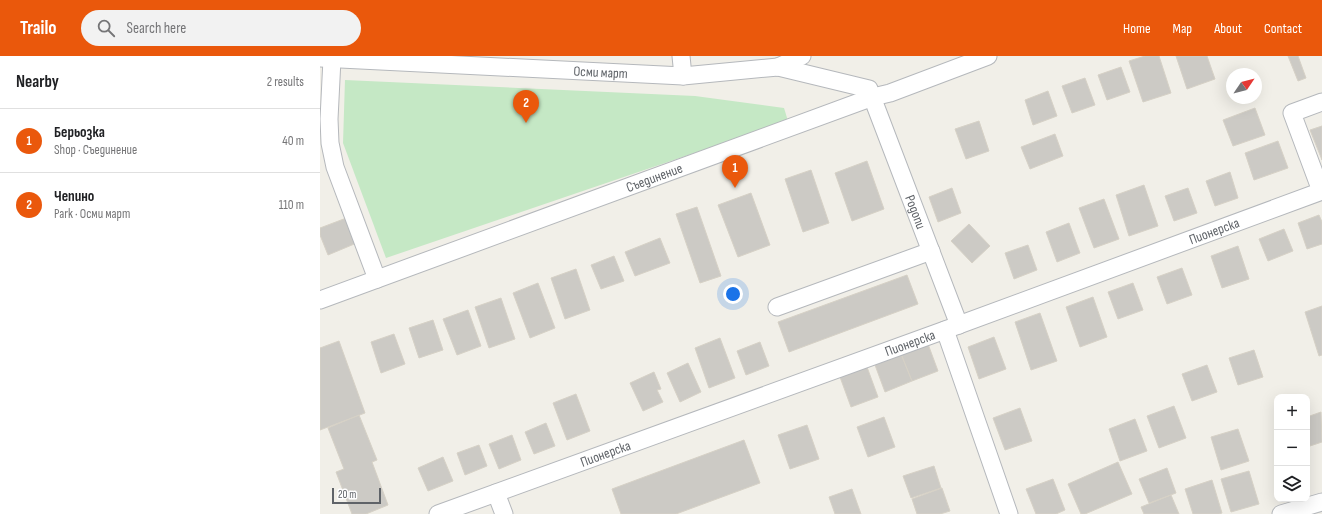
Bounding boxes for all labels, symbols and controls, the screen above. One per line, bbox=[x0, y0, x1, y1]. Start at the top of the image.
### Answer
search box bbox=[81, 10, 361, 46]
text: Trailo bbox=[20, 17, 57, 40]
icon: search bbox=[95, 17, 117, 39]
text: Search here bbox=[127, 19, 186, 38]
text: Home bbox=[1123, 20, 1151, 37]
text: Map bbox=[1173, 20, 1192, 37]
text: About bbox=[1214, 20, 1242, 37]
text: Contact bbox=[1264, 20, 1302, 37]
street label: Осми март bbox=[573, 63, 628, 82]
north arrow bbox=[1226, 68, 1262, 104]
text: Nearby bbox=[16, 72, 59, 92]
text: 2 results bbox=[267, 74, 304, 90]
pin: 2 bbox=[513, 90, 539, 123]
text: Берьозка bbox=[54, 123, 105, 142]
text: 1 bbox=[26, 133, 32, 149]
text: 40 m bbox=[282, 133, 304, 149]
text: Shop · Съединение bbox=[54, 142, 137, 158]
pin: 1 bbox=[722, 155, 748, 188]
street label: Съединение bbox=[624, 160, 685, 196]
text: Чепино bbox=[54, 187, 94, 206]
street label: Родопи bbox=[901, 193, 930, 232]
text: 2 bbox=[26, 197, 32, 213]
text: 110 m bbox=[279, 197, 304, 213]
text: Park · Осми март bbox=[54, 206, 130, 222]
street label: Пионерска bbox=[1187, 214, 1242, 248]
your location bbox=[723, 284, 743, 304]
street label: Пионерска bbox=[883, 326, 938, 360]
map controls bbox=[1274, 394, 1310, 502]
button: + bbox=[1274, 394, 1310, 430]
button: − bbox=[1274, 430, 1310, 466]
street label: Пионерска bbox=[578, 437, 633, 471]
button: layers bbox=[1274, 466, 1310, 502]
scale bar bbox=[332, 486, 381, 505]
text: 20 m bbox=[338, 488, 356, 501]

